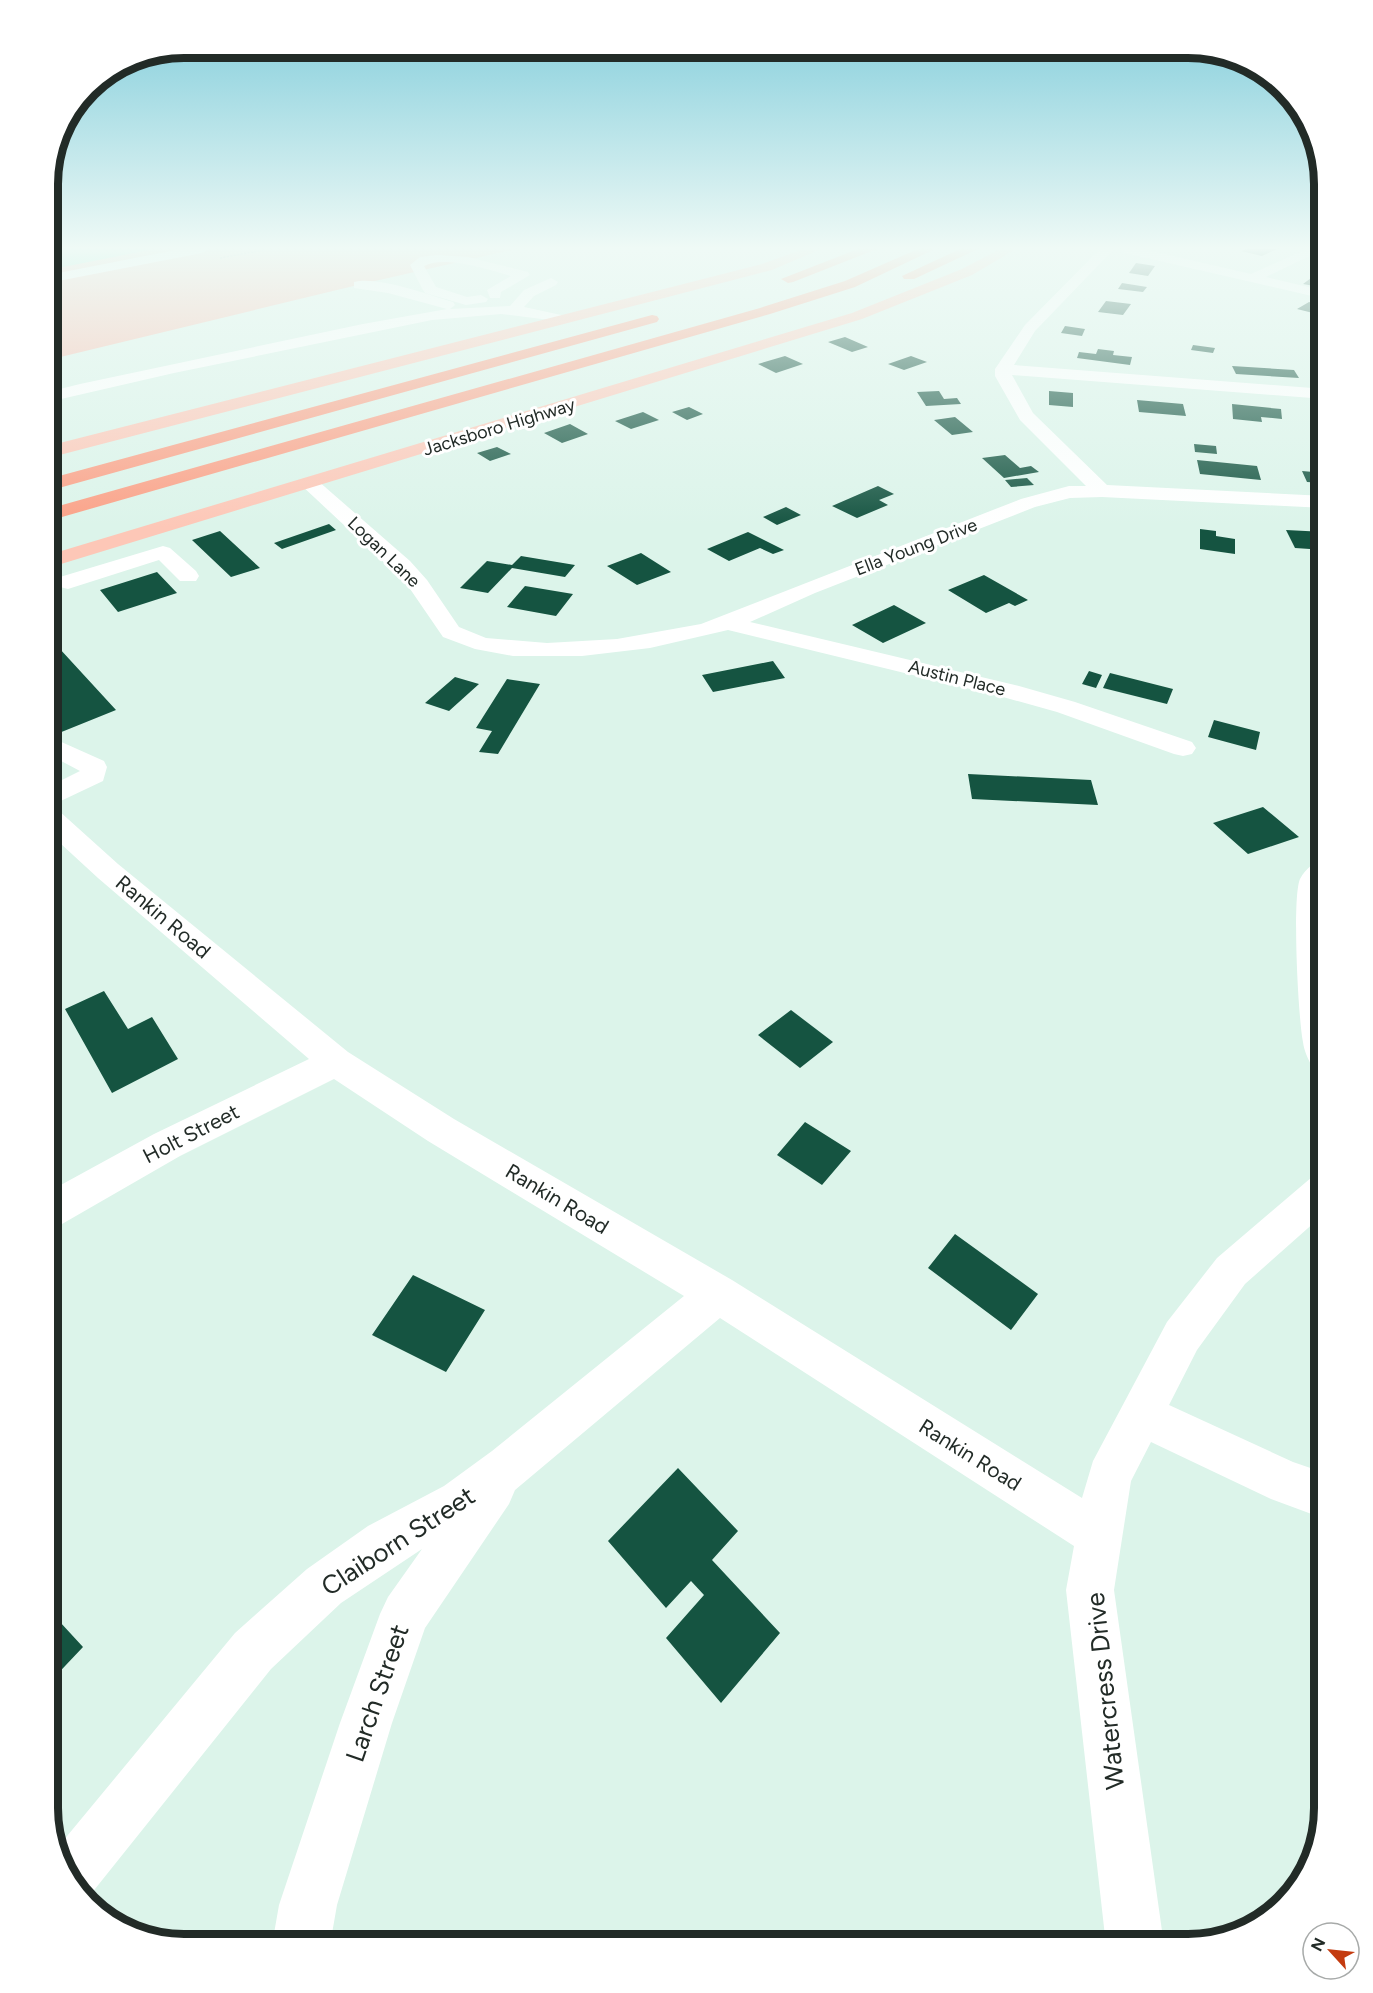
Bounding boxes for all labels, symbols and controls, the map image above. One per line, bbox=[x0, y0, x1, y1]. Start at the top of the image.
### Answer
street label: Jacksboro Highway bbox=[420, 393, 578, 461]
street label: Logan Lane bbox=[343, 512, 425, 592]
street label: Ella Young Drive bbox=[852, 514, 980, 580]
street label: Austin Place bbox=[906, 655, 1008, 701]
street label: Rankin Road bbox=[111, 870, 216, 963]
street label: Holt Street bbox=[139, 1099, 243, 1168]
street label: Rankin Road bbox=[501, 1158, 613, 1239]
street label: Rankin Road bbox=[915, 1413, 1026, 1496]
street label: Claiborn Street bbox=[315, 1479, 481, 1603]
street label: Watercress Drive bbox=[1079, 1591, 1131, 1791]
street label: Larch Street bbox=[339, 1620, 416, 1766]
north arrow bbox=[1301, 1921, 1361, 1981]
text: N bbox=[1307, 1935, 1329, 1954]

